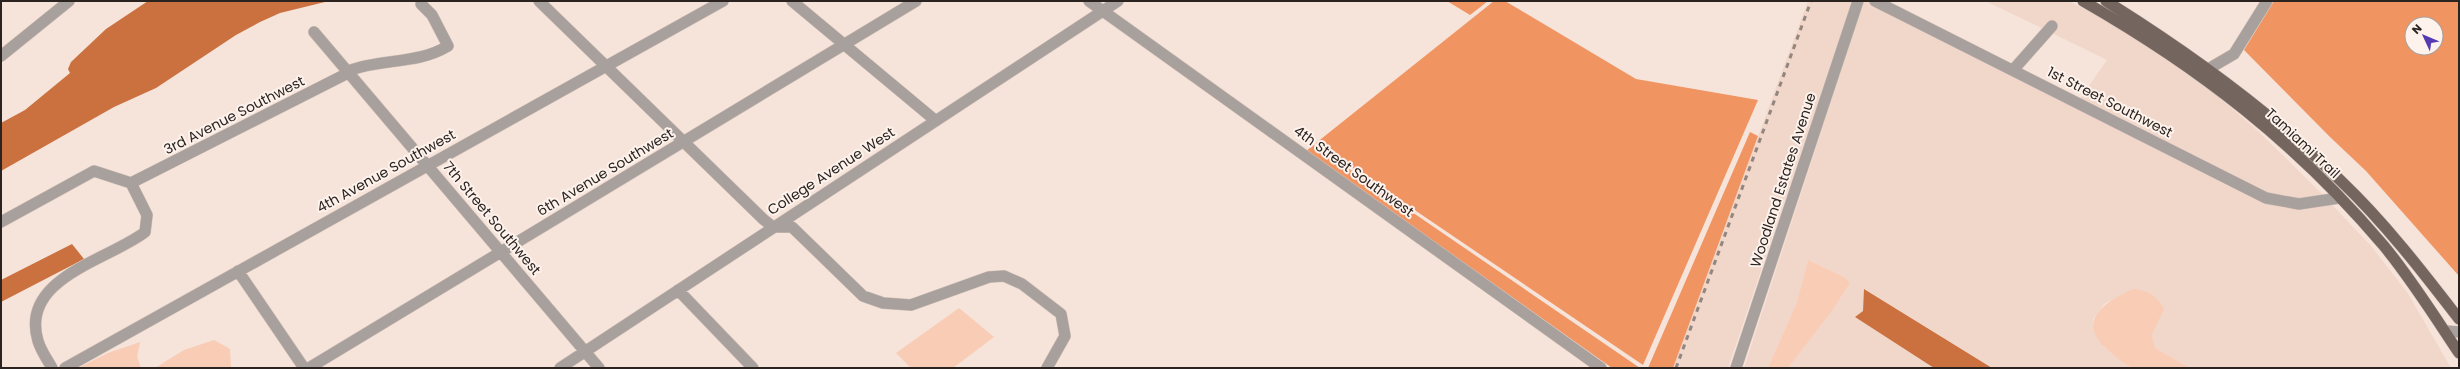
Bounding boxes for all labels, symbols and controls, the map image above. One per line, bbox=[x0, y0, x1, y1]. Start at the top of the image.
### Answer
north arrow bbox=[2404, 16, 2444, 56]
text: N bbox=[2408, 21, 2425, 38]
street label: 1st Street Southwest bbox=[2044, 62, 2176, 142]
street label: 3rd Avenue Southwest bbox=[160, 71, 308, 159]
street label: Woodland Estates Avenue bbox=[1745, 90, 1821, 270]
street label: Tamiami Trail bbox=[2261, 103, 2345, 183]
street label: 4th Street Southwest bbox=[1290, 121, 1418, 221]
street label: College Avenue West bbox=[763, 122, 899, 220]
street label: 6th Avenue Southwest bbox=[533, 123, 677, 221]
street label: 4th Avenue Southwest bbox=[313, 125, 459, 217]
street label: 7th Street Southwest bbox=[438, 157, 546, 279]

